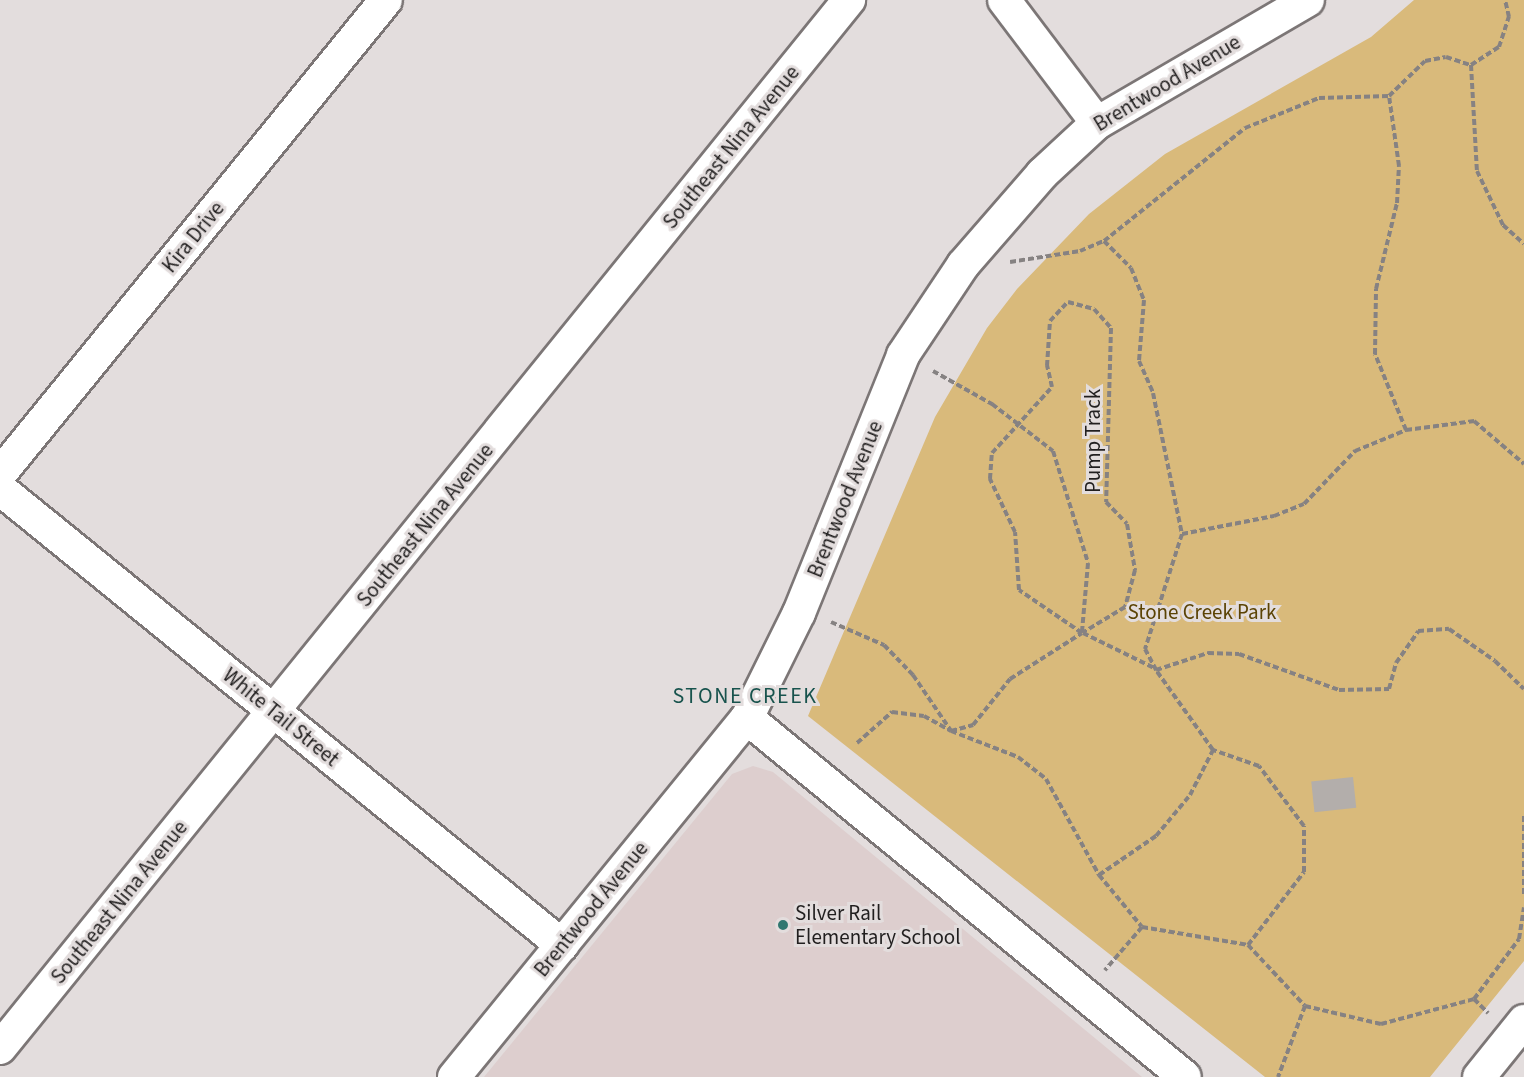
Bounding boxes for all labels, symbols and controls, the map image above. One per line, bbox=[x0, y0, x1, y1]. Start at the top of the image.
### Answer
street label: Brentwood Avenue bbox=[1089, 29, 1245, 137]
street label: Southeast Nina Avenue bbox=[657, 60, 805, 234]
street label: Kira Drive bbox=[157, 196, 229, 278]
street label: Pump Track bbox=[1080, 389, 1106, 493]
street label: Brentwood Avenue bbox=[802, 417, 888, 581]
street label: Southeast Nina Avenue bbox=[351, 438, 499, 612]
park label: Stone Creek Park bbox=[1128, 599, 1276, 625]
street label: White Tail Street bbox=[218, 662, 344, 772]
district label: STONE CREEK bbox=[673, 684, 817, 710]
street label: Southeast Nina Avenue bbox=[45, 815, 193, 989]
street label: Brentwood Avenue bbox=[529, 836, 653, 982]
place label: Silver Rail Elementary School bbox=[795, 900, 961, 950]
marker: Silver Rail Elementary School bbox=[776, 918, 790, 932]

